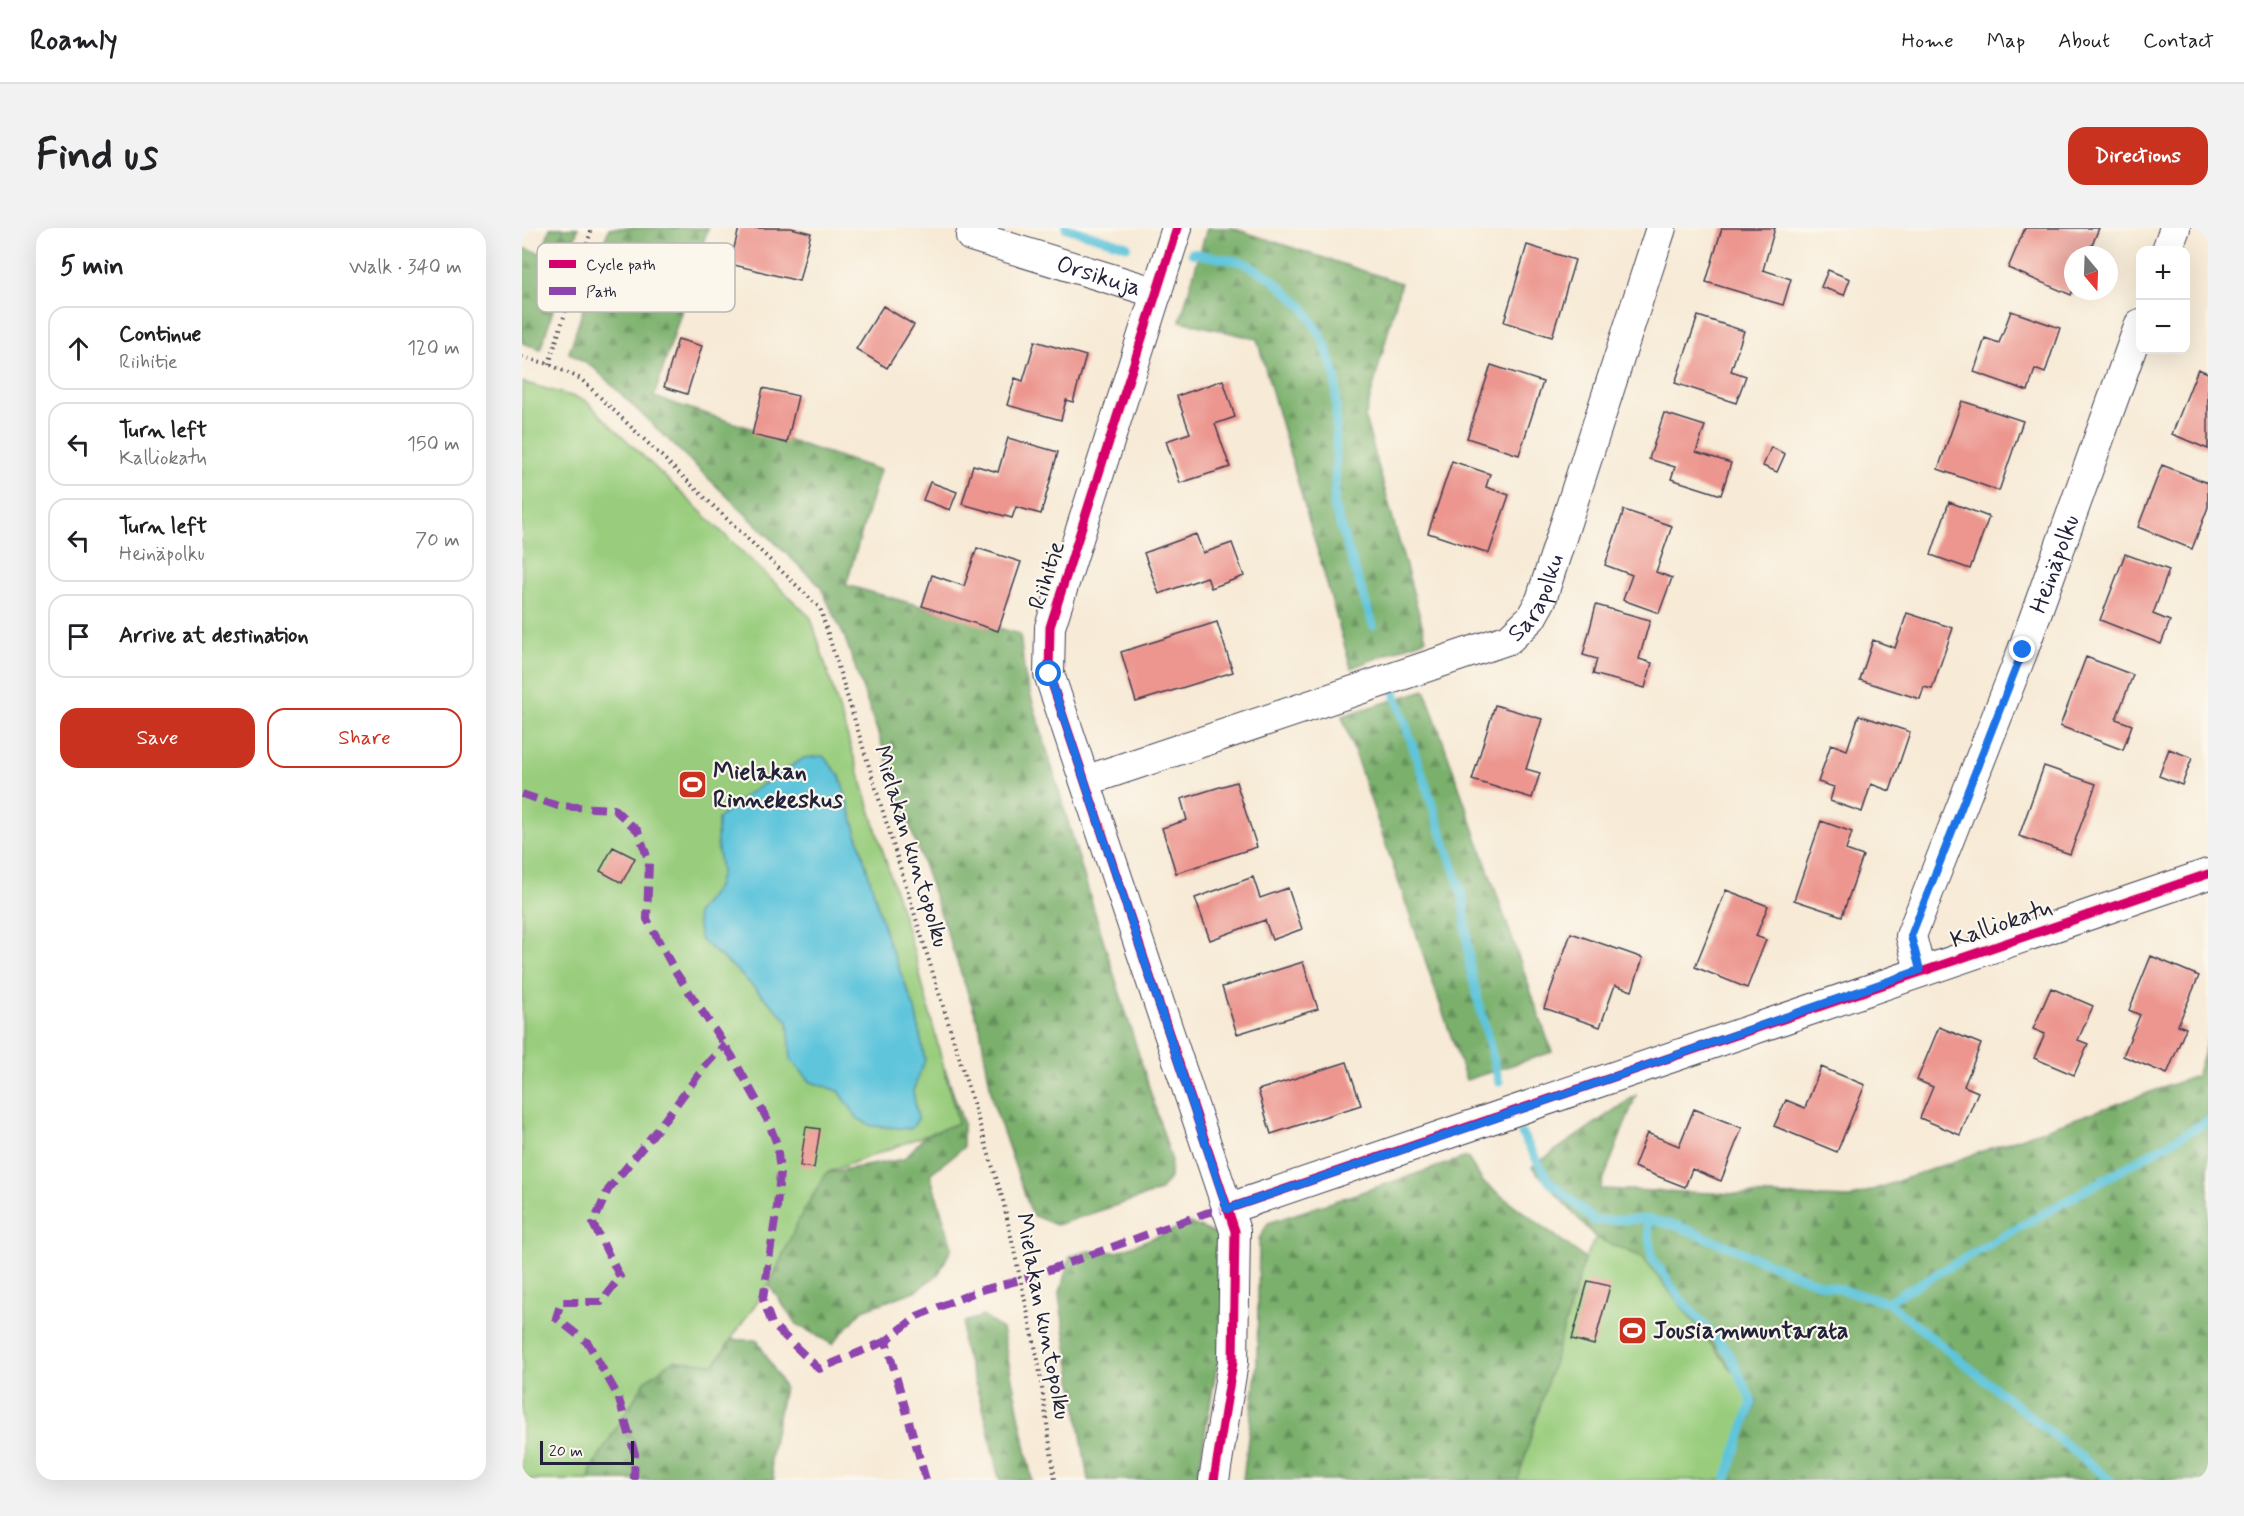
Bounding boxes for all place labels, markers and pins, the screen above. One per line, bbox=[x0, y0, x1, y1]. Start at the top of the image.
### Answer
place label: Mielakan Rinnekeskus bbox=[713, 757, 843, 816]
sports icon: Mielakan Rinnekeskus bbox=[676, 769, 708, 801]
sports icon: Jousiammuntarata bbox=[1616, 1314, 1648, 1346]
place label: Jousiammuntarata bbox=[1653, 1316, 1849, 1347]

